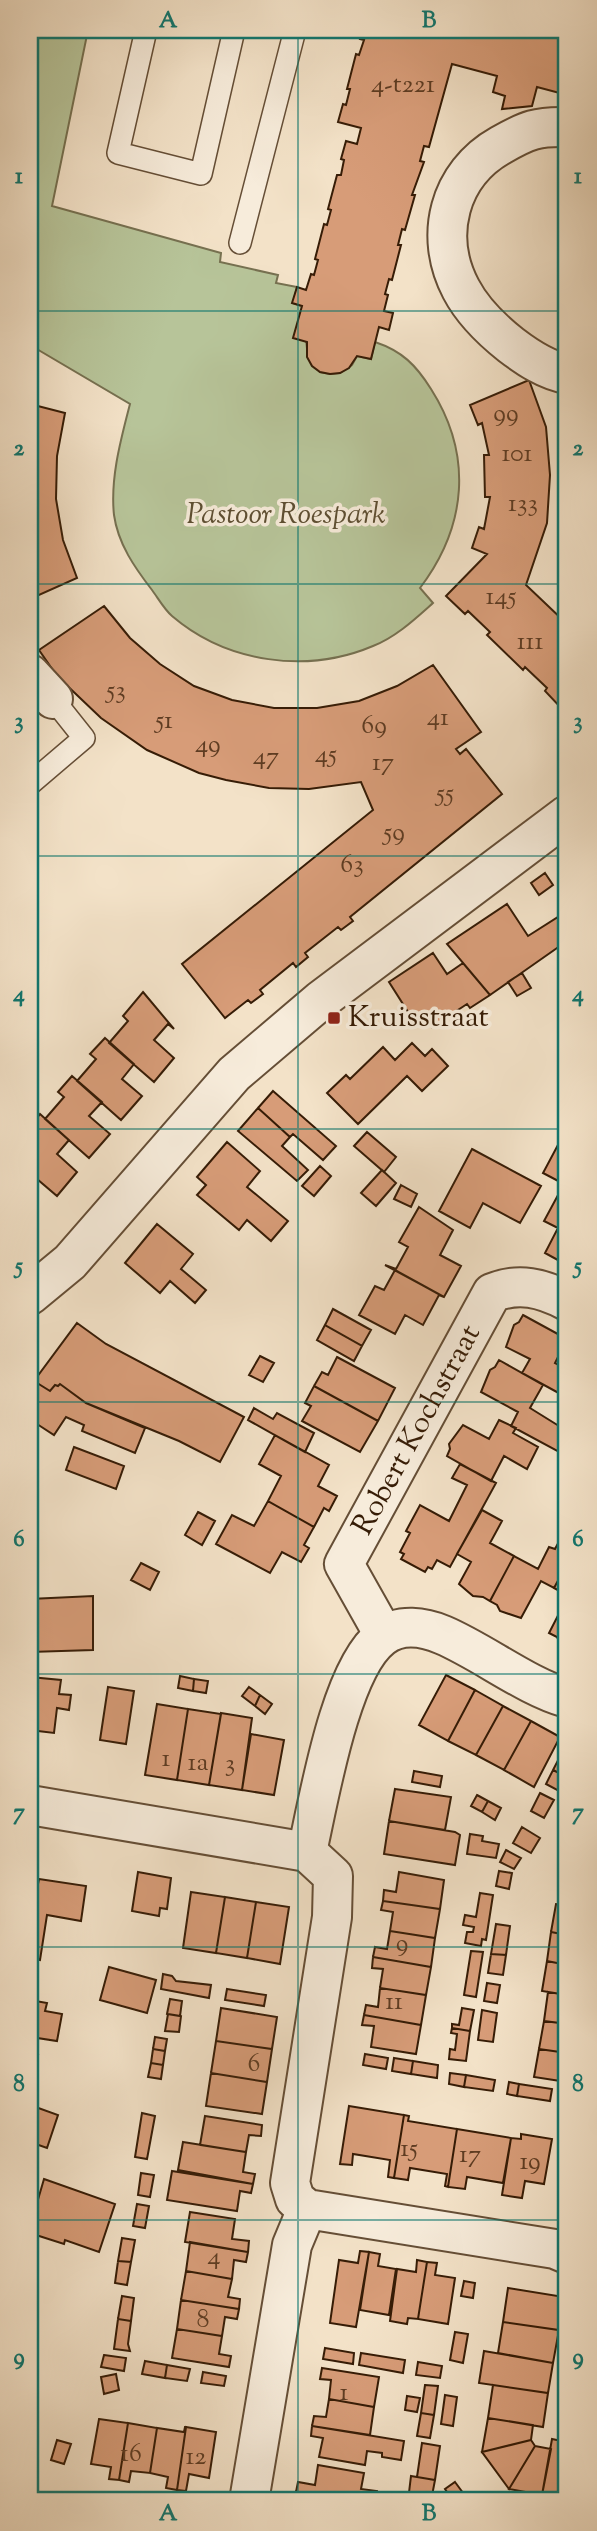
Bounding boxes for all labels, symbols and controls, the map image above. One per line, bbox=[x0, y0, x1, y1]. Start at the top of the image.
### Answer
text: A bbox=[159, 5, 178, 38]
text: B bbox=[422, 5, 437, 38]
house number: 4-t221 bbox=[371, 67, 435, 104]
text: 1 bbox=[15, 161, 23, 194]
text: 1 bbox=[574, 161, 582, 194]
house number: 99 bbox=[493, 396, 519, 433]
text: 2 bbox=[14, 433, 25, 466]
text: 2 bbox=[573, 433, 584, 466]
house number: 101 bbox=[502, 436, 533, 473]
house number: 133 bbox=[508, 486, 538, 523]
park label: Pastoor Roespark bbox=[186, 494, 386, 537]
house number: 145 bbox=[486, 579, 517, 616]
house number: 111 bbox=[517, 624, 543, 661]
house number: 53 bbox=[104, 673, 126, 710]
house number: 41 bbox=[427, 700, 449, 737]
house number: 51 bbox=[153, 703, 173, 740]
text: 3 bbox=[14, 706, 24, 739]
text: 3 bbox=[573, 706, 583, 739]
house number: 69 bbox=[361, 708, 387, 745]
house number: 49 bbox=[195, 727, 221, 764]
house number: 45 bbox=[315, 737, 337, 774]
house number: 47 bbox=[253, 739, 279, 776]
house number: 17 bbox=[372, 745, 394, 782]
house number: 55 bbox=[434, 776, 454, 813]
house number: 59 bbox=[381, 815, 405, 852]
house number: 63 bbox=[340, 847, 364, 884]
text: 4 bbox=[12, 979, 25, 1012]
text: 4 bbox=[571, 979, 584, 1012]
place label: Kruisstraat bbox=[348, 997, 489, 1040]
marker: Kruisstraat bbox=[326, 1010, 342, 1026]
text: 5 bbox=[13, 1251, 23, 1284]
text: 5 bbox=[572, 1251, 582, 1284]
street label: Robert Kochstraat bbox=[342, 1317, 492, 1543]
text: 6 bbox=[13, 1524, 25, 1557]
text: 6 bbox=[572, 1524, 584, 1557]
house number: 1 bbox=[162, 1741, 171, 1778]
house number: 1a bbox=[188, 1745, 208, 1782]
house number: 3 bbox=[225, 1746, 235, 1783]
text: 7 bbox=[13, 1797, 25, 1830]
text: 7 bbox=[572, 1797, 584, 1830]
house number: 9 bbox=[396, 1926, 408, 1963]
house number: 11 bbox=[385, 1984, 403, 2021]
house number: 6 bbox=[248, 2046, 260, 2083]
text: 8 bbox=[13, 2069, 25, 2102]
text: 8 bbox=[572, 2069, 584, 2102]
house number: 15 bbox=[400, 2131, 418, 2168]
house number: 17 bbox=[459, 2137, 481, 2174]
house number: 19 bbox=[519, 2144, 541, 2181]
house number: 4 bbox=[207, 2239, 221, 2276]
house number: 8 bbox=[196, 2302, 210, 2339]
text: 9 bbox=[13, 2342, 25, 2375]
text: 9 bbox=[572, 2342, 584, 2375]
house number: 1 bbox=[340, 2375, 349, 2412]
house number: 16 bbox=[120, 2436, 142, 2473]
house number: 12 bbox=[185, 2439, 207, 2476]
text: A bbox=[159, 2498, 178, 2531]
text: B bbox=[422, 2498, 437, 2531]

